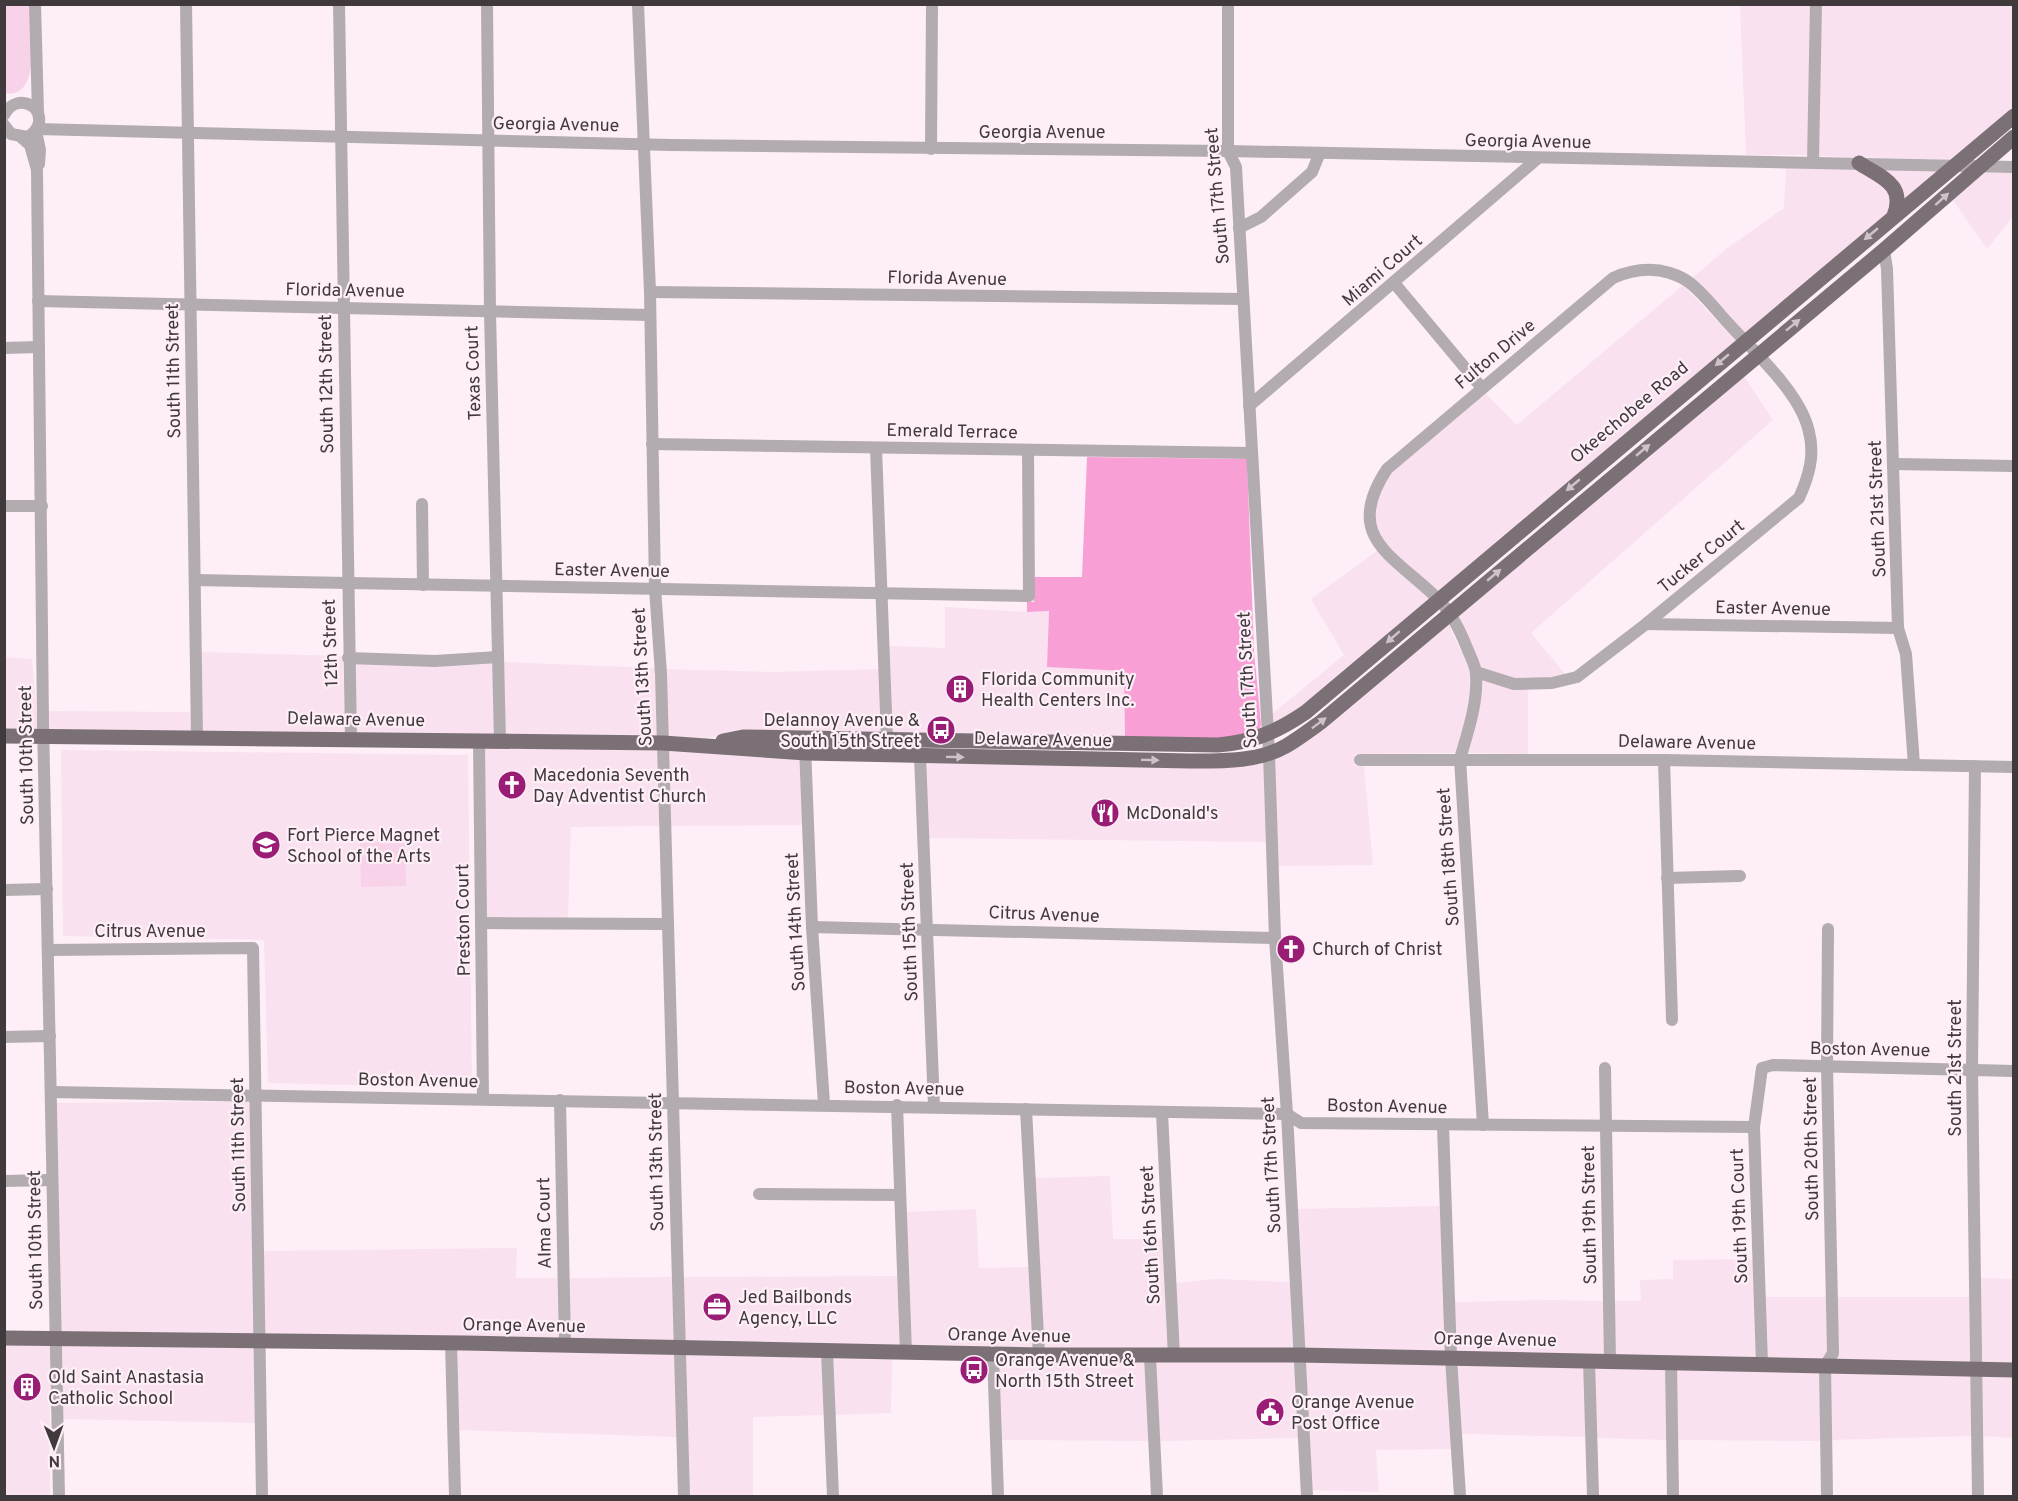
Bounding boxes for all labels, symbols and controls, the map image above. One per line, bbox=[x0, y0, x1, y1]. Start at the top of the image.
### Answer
street label: Georgia Avenue bbox=[492, 113, 620, 138]
street label: Georgia Avenue bbox=[979, 122, 1105, 145]
street label: South 17th Street bbox=[1201, 126, 1236, 265]
street label: Georgia Avenue bbox=[1464, 130, 1592, 155]
one-way arrow bbox=[1934, 192, 1949, 206]
one-way arrow bbox=[1864, 227, 1879, 240]
street label: Miami Court bbox=[1338, 230, 1428, 312]
street label: Florida Avenue bbox=[887, 267, 1007, 292]
street label: Florida Avenue bbox=[285, 279, 405, 304]
street label: South 11th Street bbox=[162, 303, 187, 439]
street label: South 12th Street bbox=[315, 314, 340, 454]
street label: Fulton Drive bbox=[1451, 315, 1541, 395]
one-way arrow bbox=[1785, 318, 1801, 331]
street label: Texas Court bbox=[461, 325, 488, 421]
one-way arrow bbox=[1714, 353, 1730, 366]
street label: Okeechobee Road bbox=[1566, 357, 1694, 469]
street label: Emerald Terrace bbox=[886, 420, 1018, 445]
street label: South 21st Street bbox=[1865, 440, 1892, 578]
one-way arrow bbox=[1635, 443, 1651, 456]
one-way arrow bbox=[1565, 479, 1581, 492]
street label: Tucker Court bbox=[1654, 515, 1750, 599]
street label: Easter Avenue bbox=[554, 559, 670, 584]
one-way arrow bbox=[1486, 569, 1501, 582]
street label: Easter Avenue bbox=[1715, 597, 1831, 622]
street label: 12th Street bbox=[318, 599, 345, 687]
street label: South 13th Street bbox=[628, 607, 659, 747]
street label: South 17th Street bbox=[1233, 611, 1264, 749]
one-way arrow bbox=[1386, 630, 1401, 643]
place label: Florida Community Health Centers Inc. bbox=[981, 669, 1135, 713]
building icon: Florida Community Health Centers Inc. bbox=[944, 673, 976, 705]
street label: South 10th Street bbox=[15, 685, 40, 825]
street label: Delaware Avenue bbox=[287, 708, 425, 733]
place label: Delannoy Avenue & South 15th Street bbox=[763, 710, 920, 754]
bus stop icon: Delannoy Avenue & South 15th Street bbox=[925, 714, 957, 746]
one-way arrow bbox=[1312, 717, 1327, 729]
street label: Delaware Avenue bbox=[974, 728, 1112, 753]
street label: Delaware Avenue bbox=[1618, 731, 1756, 756]
one-way arrow bbox=[945, 752, 964, 762]
one-way arrow bbox=[1140, 755, 1159, 765]
place label: Macedonia Seventh Day Adventist Church bbox=[533, 765, 706, 809]
church icon: Macedonia Seventh Day Adventist Church bbox=[496, 769, 528, 801]
street label: South 18th Street bbox=[1433, 787, 1466, 927]
restaurant icon: McDonald's bbox=[1089, 797, 1121, 829]
place label: McDonald's bbox=[1126, 803, 1218, 826]
place label: Fort Pierce Magnet School of the Arts bbox=[287, 825, 440, 869]
school or university icon: Fort Pierce Magnet School of the Arts bbox=[250, 829, 282, 861]
street label: South 14th Street bbox=[781, 852, 812, 992]
street label: South 15th Street bbox=[897, 862, 924, 1002]
street label: Preston Court bbox=[452, 863, 477, 977]
street label: Citrus Avenue bbox=[988, 902, 1100, 929]
street label: Citrus Avenue bbox=[94, 921, 206, 944]
church icon: Church of Christ bbox=[1275, 933, 1307, 965]
place label: Church of Christ bbox=[1312, 939, 1443, 962]
street label: South 21st Street bbox=[1945, 999, 1968, 1137]
street label: Boston Avenue bbox=[1810, 1038, 1930, 1063]
street label: Boston Avenue bbox=[358, 1069, 478, 1094]
street label: South 11th Street bbox=[227, 1077, 252, 1213]
street label: Boston Avenue bbox=[844, 1077, 964, 1102]
street label: South 20th Street bbox=[1800, 1077, 1825, 1221]
street label: South 13th Street bbox=[645, 1092, 670, 1232]
street label: Boston Avenue bbox=[1327, 1095, 1447, 1120]
street label: South 17th Street bbox=[1257, 1096, 1288, 1234]
street label: South 19th Street bbox=[1578, 1145, 1603, 1285]
street label: South 19th Court bbox=[1727, 1148, 1754, 1284]
street label: South 16th Street bbox=[1136, 1165, 1167, 1305]
street label: South 10th Street bbox=[24, 1170, 49, 1310]
street label: Alma Court bbox=[533, 1177, 558, 1269]
place label: Jed Bailbonds Agency, LLC bbox=[738, 1287, 852, 1331]
office icon: Jed Bailbonds Agency, LLC bbox=[701, 1291, 733, 1323]
street label: Orange Avenue bbox=[462, 1314, 586, 1339]
street label: Orange Avenue bbox=[947, 1324, 1071, 1349]
street label: Orange Avenue bbox=[1433, 1328, 1557, 1353]
place label: Orange Avenue & North 15th Street bbox=[995, 1350, 1135, 1394]
bus stop icon: Orange Avenue & North 15th Street bbox=[958, 1354, 990, 1386]
place label: Old Saint Anastasia Catholic School bbox=[48, 1367, 204, 1411]
building icon: Old Saint Anastasia Catholic School bbox=[11, 1371, 43, 1403]
place label: Orange Avenue Post Office bbox=[1291, 1392, 1414, 1436]
public building icon: Orange Avenue Post Office bbox=[1254, 1396, 1286, 1428]
north arrow bbox=[24, 1417, 84, 1477]
text: N bbox=[48, 1450, 60, 1470]

